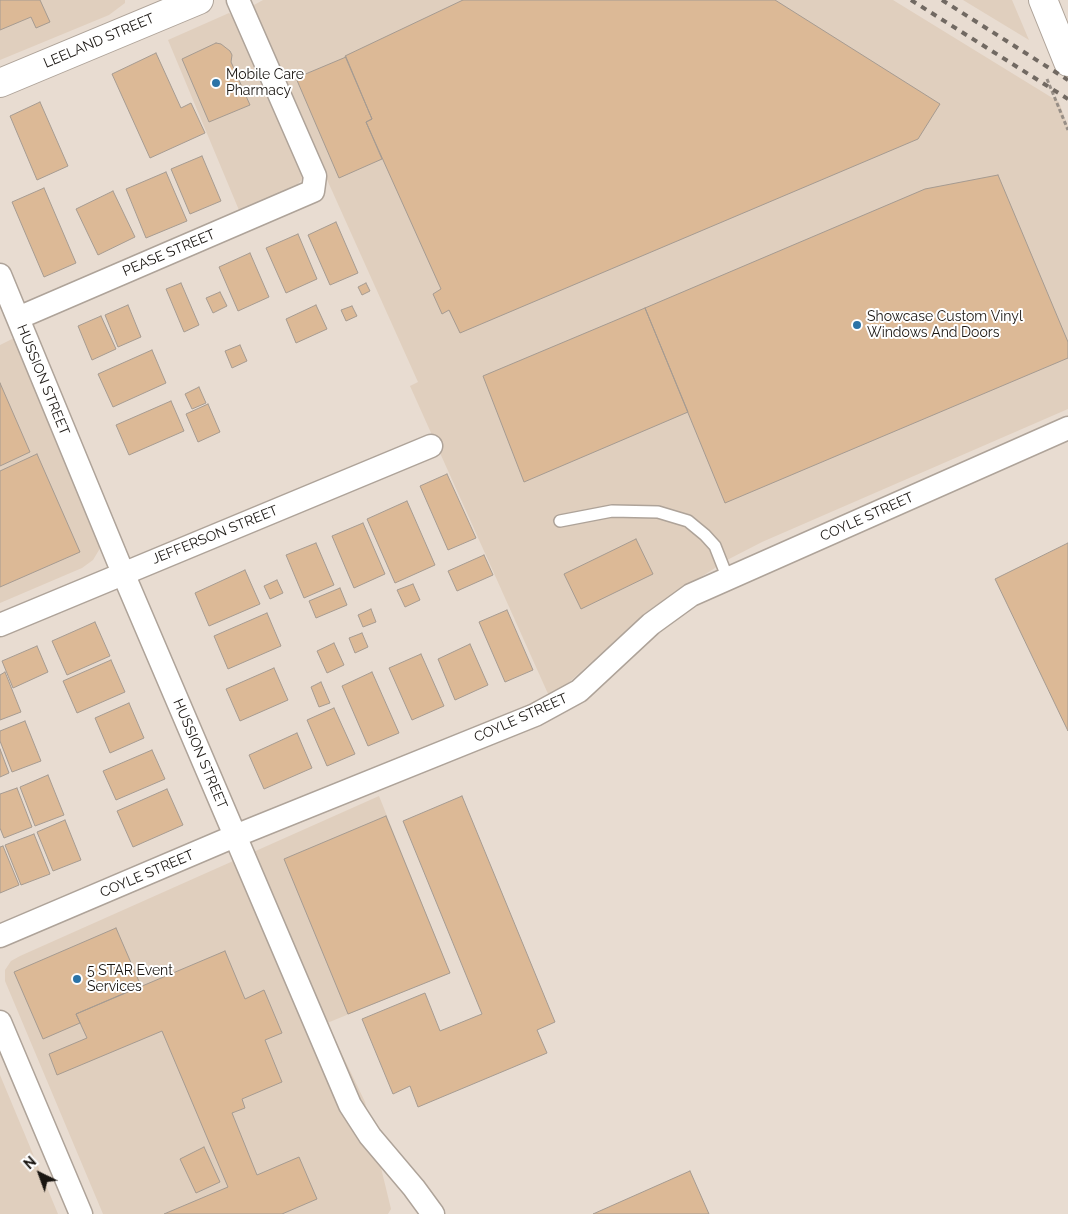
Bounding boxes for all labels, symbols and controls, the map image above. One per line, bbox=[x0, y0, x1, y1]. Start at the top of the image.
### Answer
street label: LEELAND STREET bbox=[41, 10, 157, 72]
place label: Mobile Care Pharmacy bbox=[226, 67, 304, 100]
marker: Mobile Care Pharmacy bbox=[210, 77, 222, 89]
street label: PEASE STREET bbox=[120, 226, 218, 280]
place label: Showcase Custom Vinyl Windows And Doors bbox=[867, 309, 1023, 342]
marker: Showcase Custom Vinyl Windows And Doors bbox=[851, 319, 863, 331]
street label: HUSSION STREET bbox=[13, 322, 73, 438]
street label: COYLE STREET bbox=[818, 489, 916, 545]
street label: JEFFERSON STREET bbox=[149, 502, 281, 568]
street label: COYLE STREET bbox=[472, 690, 570, 746]
street label: HUSSION STREET bbox=[169, 696, 231, 812]
street label: COYLE STREET bbox=[97, 847, 197, 901]
place label: 5 STAR Event Services bbox=[87, 963, 173, 996]
marker: 5 STAR Event Services bbox=[71, 973, 83, 985]
north arrow bbox=[15, 1149, 65, 1199]
text: N bbox=[21, 1153, 39, 1172]

